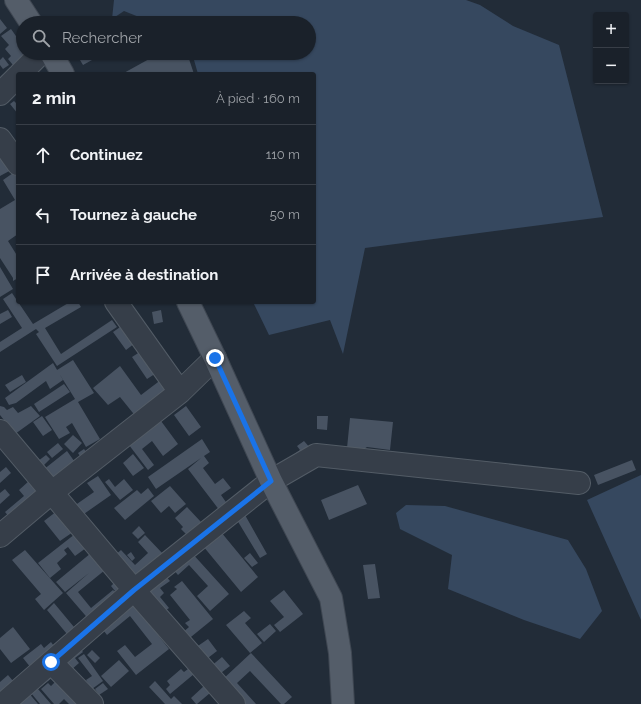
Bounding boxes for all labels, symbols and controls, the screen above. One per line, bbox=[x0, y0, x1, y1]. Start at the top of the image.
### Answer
map controls bbox=[593, 12, 629, 84]
button: + bbox=[593, 12, 629, 48]
search box bbox=[16, 16, 316, 60]
icon: search bbox=[30, 27, 52, 49]
text: Rechercher bbox=[62, 29, 142, 47]
button: − bbox=[593, 48, 629, 84]
text: 2 min bbox=[32, 88, 76, 108]
text: À pied · 160 m bbox=[216, 91, 300, 106]
icon: ahead bbox=[32, 144, 54, 166]
text: Continuez bbox=[70, 146, 143, 164]
text: 110 m bbox=[266, 147, 300, 162]
icon: left bbox=[32, 204, 54, 226]
text: Tournez à gauche bbox=[70, 206, 197, 224]
text: 50 m bbox=[270, 207, 300, 222]
icon: arrive bbox=[32, 264, 54, 286]
text: Arrivée à destination bbox=[70, 266, 218, 284]
route end bbox=[206, 349, 224, 367]
route start bbox=[42, 653, 60, 671]

